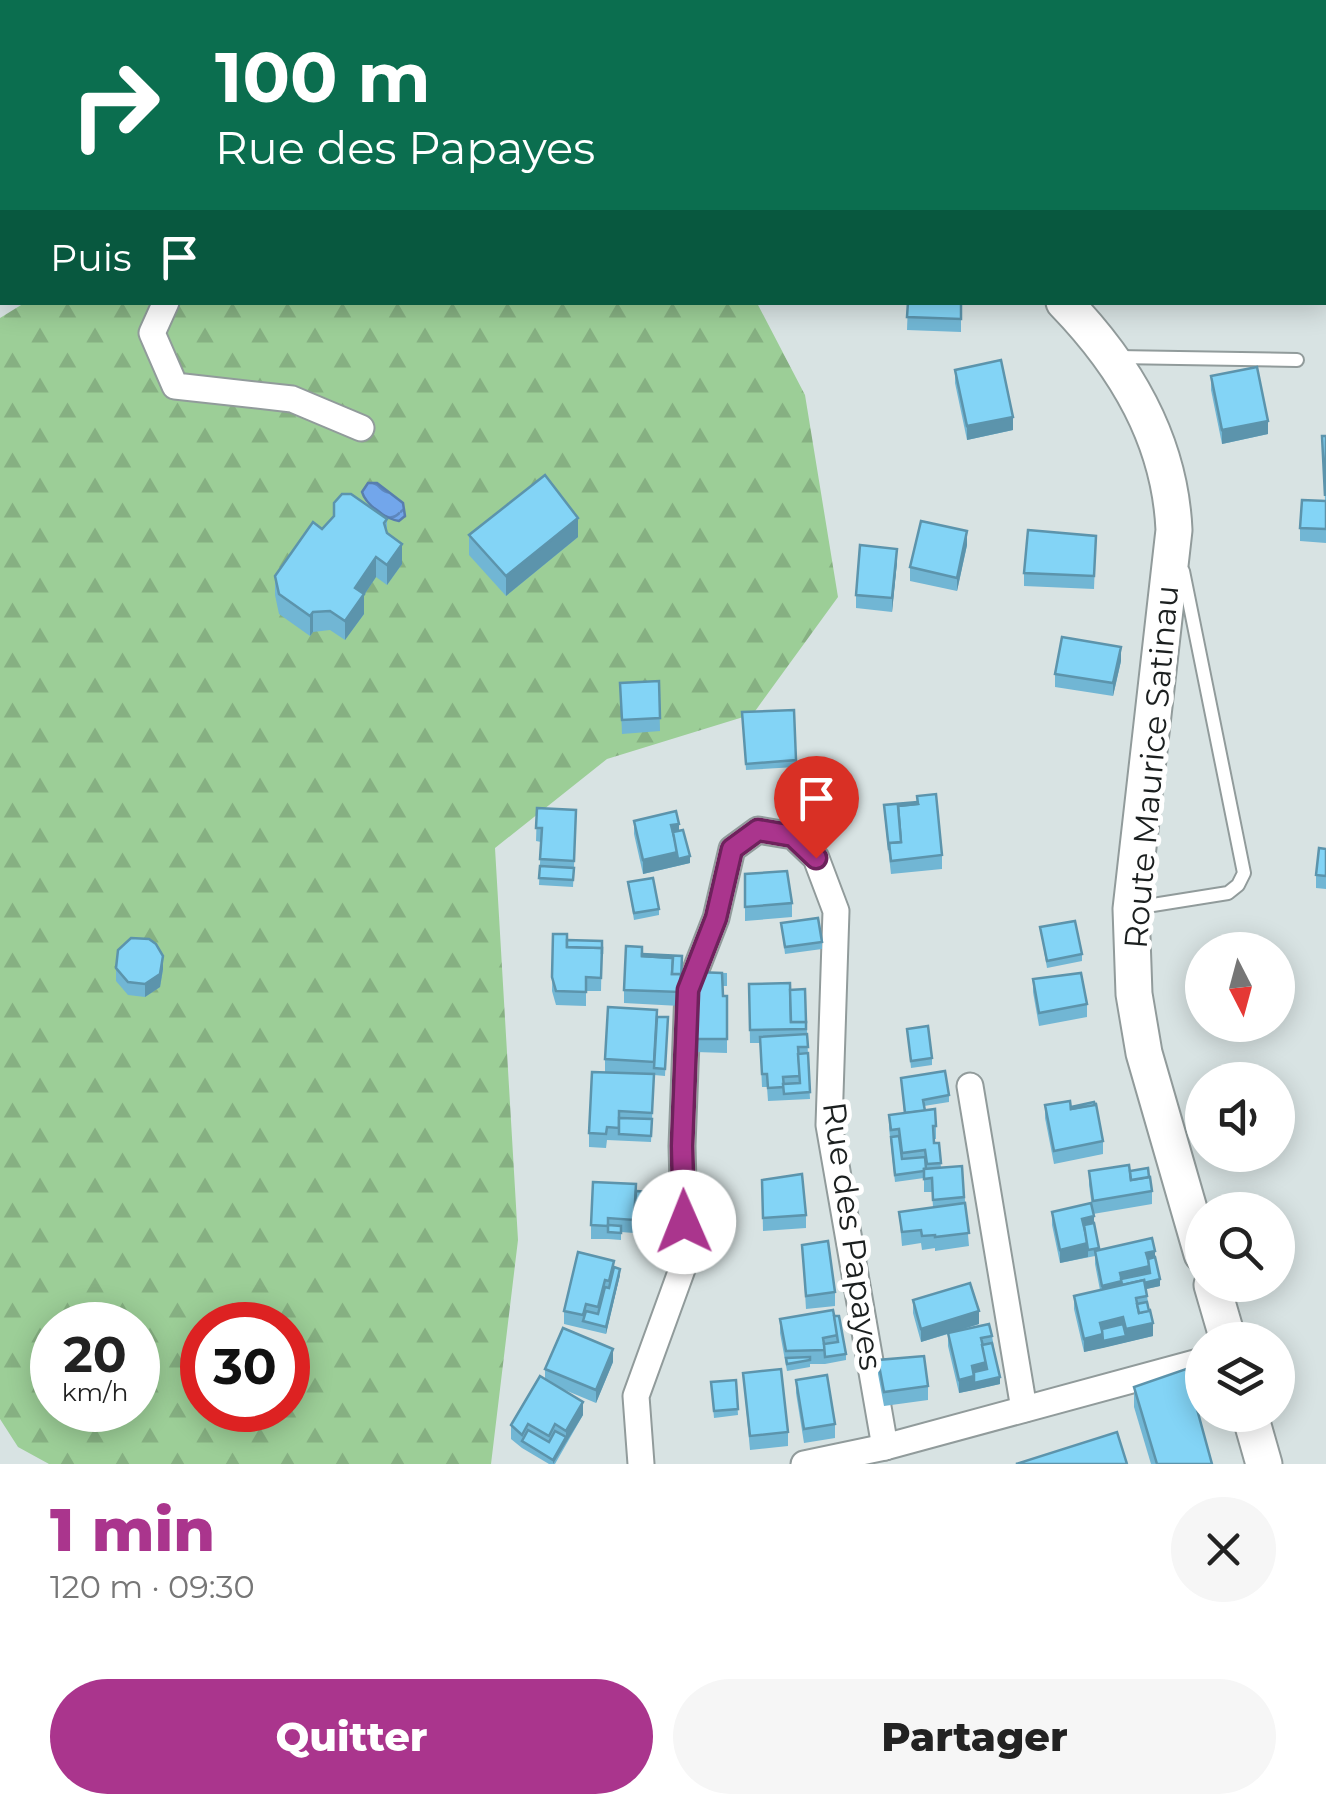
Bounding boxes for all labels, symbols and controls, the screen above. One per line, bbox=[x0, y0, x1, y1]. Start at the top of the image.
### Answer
text: 100 m bbox=[215, 34, 431, 120]
icon: right bbox=[50, 40, 180, 170]
text: Rue des Papayes bbox=[215, 120, 595, 175]
icon: arrive bbox=[152, 230, 207, 285]
text: Puis bbox=[50, 234, 132, 281]
street label: Route Maurice Satinau bbox=[1116, 584, 1186, 950]
pin bbox=[774, 756, 859, 859]
icon: arrive bbox=[789, 771, 844, 826]
north arrow bbox=[1185, 932, 1295, 1042]
map controls bbox=[1185, 932, 1295, 1432]
button: sound bbox=[1185, 1062, 1295, 1172]
street label: Rue des Papayes bbox=[815, 1099, 891, 1373]
position arrow bbox=[632, 1170, 736, 1274]
button: search bbox=[1185, 1192, 1295, 1302]
speed limit sign: 30 bbox=[180, 1302, 310, 1432]
button: layers bbox=[1185, 1322, 1295, 1432]
text: 20 bbox=[63, 1324, 127, 1385]
text: km/h bbox=[62, 1377, 128, 1407]
text: 1 min bbox=[50, 1493, 215, 1566]
button: close bbox=[1171, 1497, 1276, 1602]
text: 120 m · 09:30 bbox=[50, 1567, 255, 1606]
button: Quitter bbox=[50, 1679, 653, 1794]
button: Partager bbox=[673, 1679, 1276, 1794]

